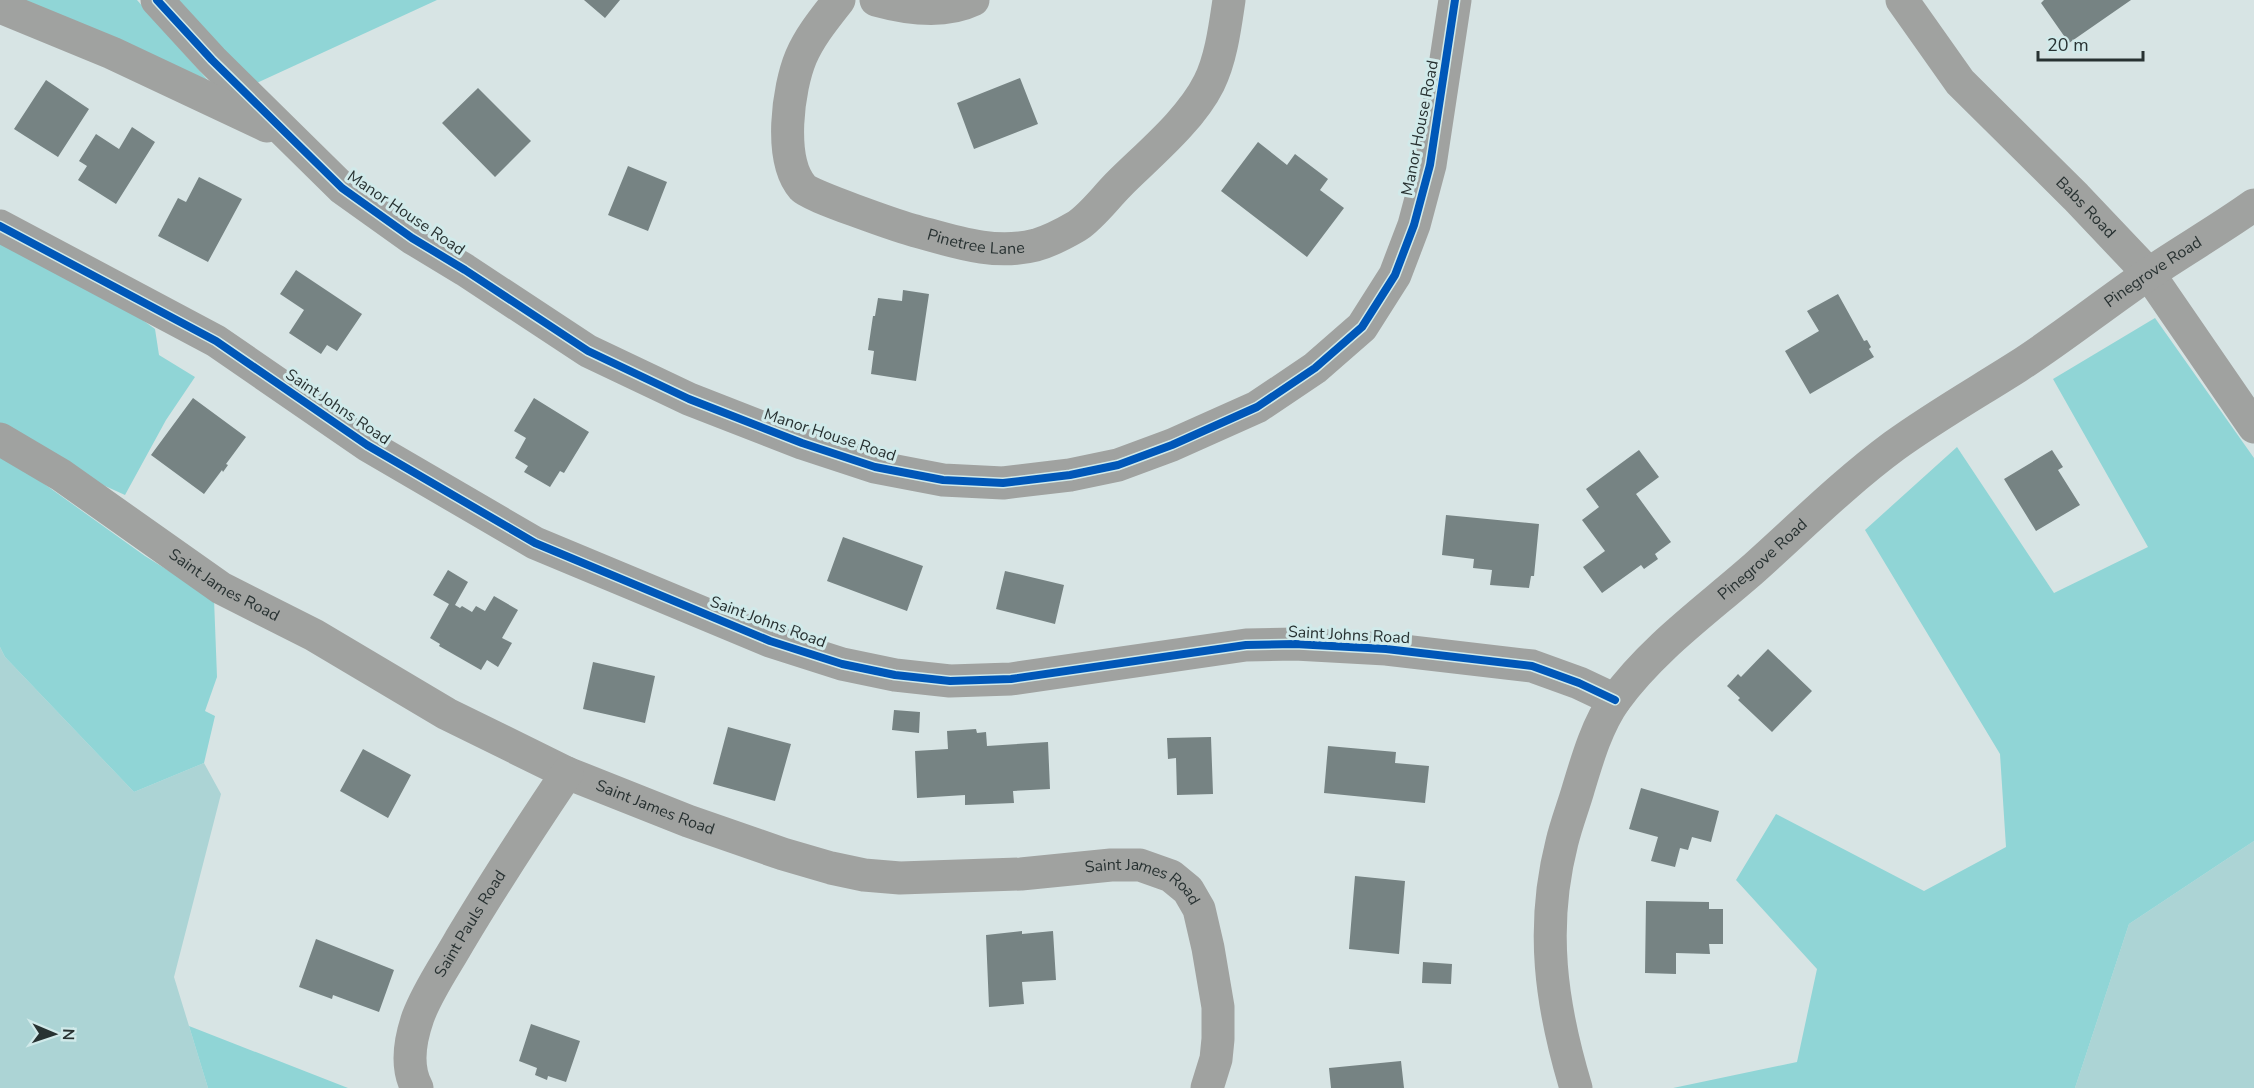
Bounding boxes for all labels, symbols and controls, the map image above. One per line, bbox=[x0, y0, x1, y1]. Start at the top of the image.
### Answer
scale bar bbox=[2038, 24, 2143, 62]
text: 20 m bbox=[2047, 33, 2089, 57]
street label: Manor House Road bbox=[1396, 58, 1444, 198]
street label: Manor House Road bbox=[343, 165, 469, 261]
street label: Babs Road bbox=[2051, 172, 2121, 243]
street label: Pinetree Lane bbox=[925, 224, 1026, 260]
street label: Pinegrove Road bbox=[2100, 231, 2206, 313]
street label: Saint Johns Road bbox=[281, 364, 395, 450]
street label: Manor House Road bbox=[761, 403, 899, 467]
street label: Pinegrove Road bbox=[1713, 514, 1812, 605]
street label: Saint James Road bbox=[164, 543, 283, 627]
street label: Saint Johns Road bbox=[707, 591, 829, 653]
street label: Saint Johns Road bbox=[1287, 621, 1411, 649]
street label: Saint James Road bbox=[592, 774, 718, 840]
street label: Saint James Road bbox=[1084, 854, 1205, 909]
street label: Saint Pauls Road bbox=[429, 866, 511, 982]
north arrow bbox=[24, 1004, 84, 1064]
text: N bbox=[57, 1028, 79, 1041]

